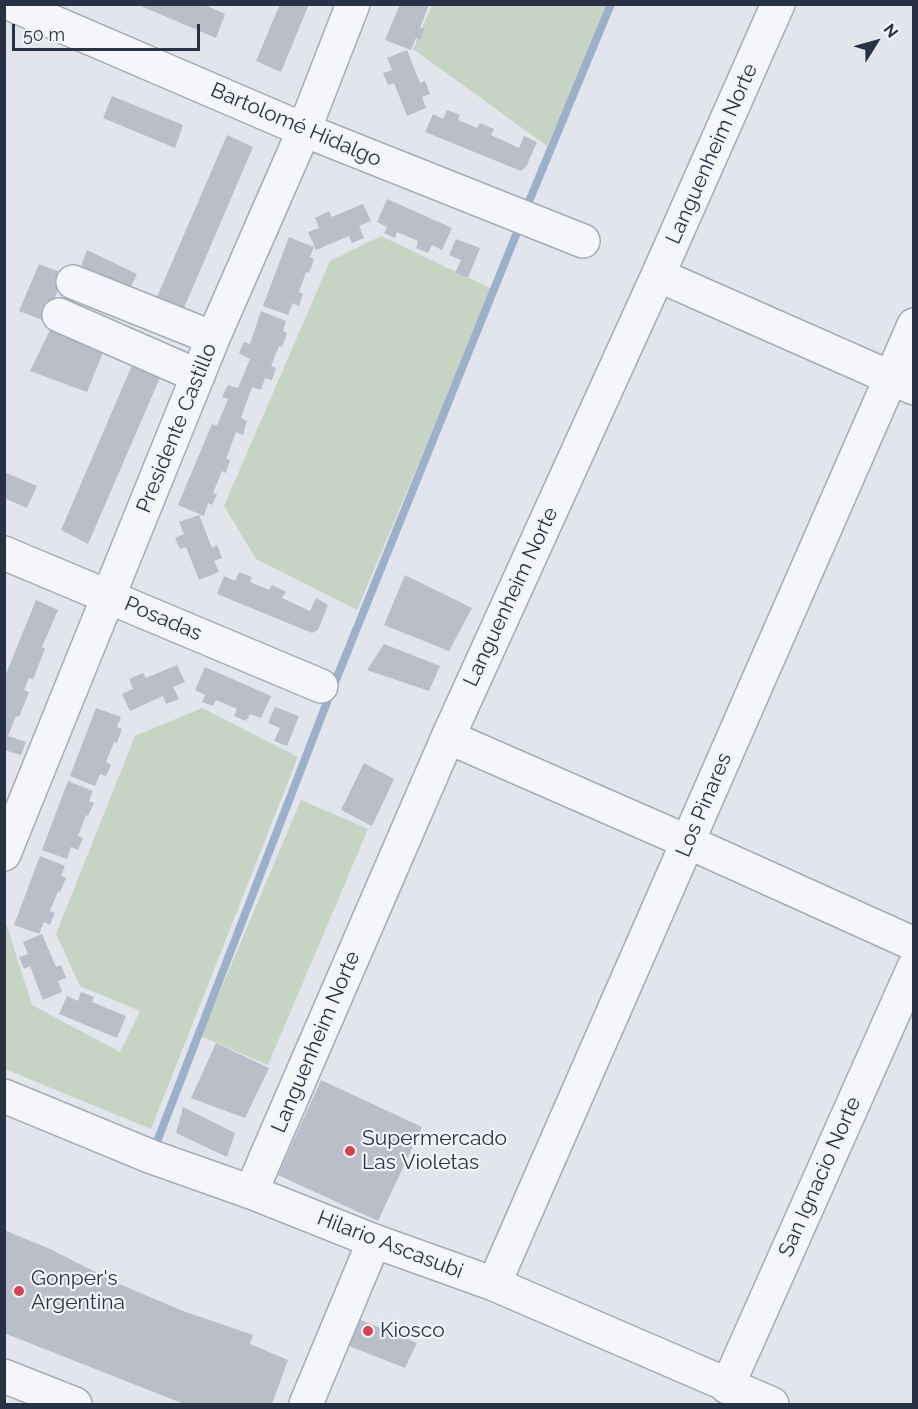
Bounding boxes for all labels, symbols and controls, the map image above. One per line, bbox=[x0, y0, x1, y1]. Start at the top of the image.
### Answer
scale bar bbox=[15, 12, 202, 50]
north arrow bbox=[846, 12, 906, 72]
text: N bbox=[880, 20, 902, 41]
text: 50 m bbox=[23, 24, 65, 45]
street label: Languenheim Norte bbox=[661, 60, 763, 248]
street label: Bartolomé Hidalgo bbox=[207, 78, 385, 172]
street label: Presidente Castillo bbox=[131, 339, 223, 517]
street label: Languenheim Norte bbox=[458, 503, 564, 691]
street label: Posadas bbox=[121, 591, 205, 647]
street label: Los Pinares bbox=[671, 749, 737, 861]
street label: Languenheim Norte bbox=[266, 947, 366, 1137]
street label: San Ignacio Norte bbox=[773, 1093, 867, 1261]
place label: Supermercado Las Violetas bbox=[362, 1126, 507, 1176]
marker: Supermercado Las Violetas bbox=[343, 1144, 357, 1158]
street label: Hilario Ascasubi bbox=[313, 1206, 467, 1284]
place label: Gonper's Argentina bbox=[31, 1266, 125, 1316]
marker: Gonper's Argentina bbox=[12, 1284, 26, 1298]
place label: Kiosco bbox=[380, 1318, 445, 1344]
marker: Kiosco bbox=[361, 1324, 375, 1338]

